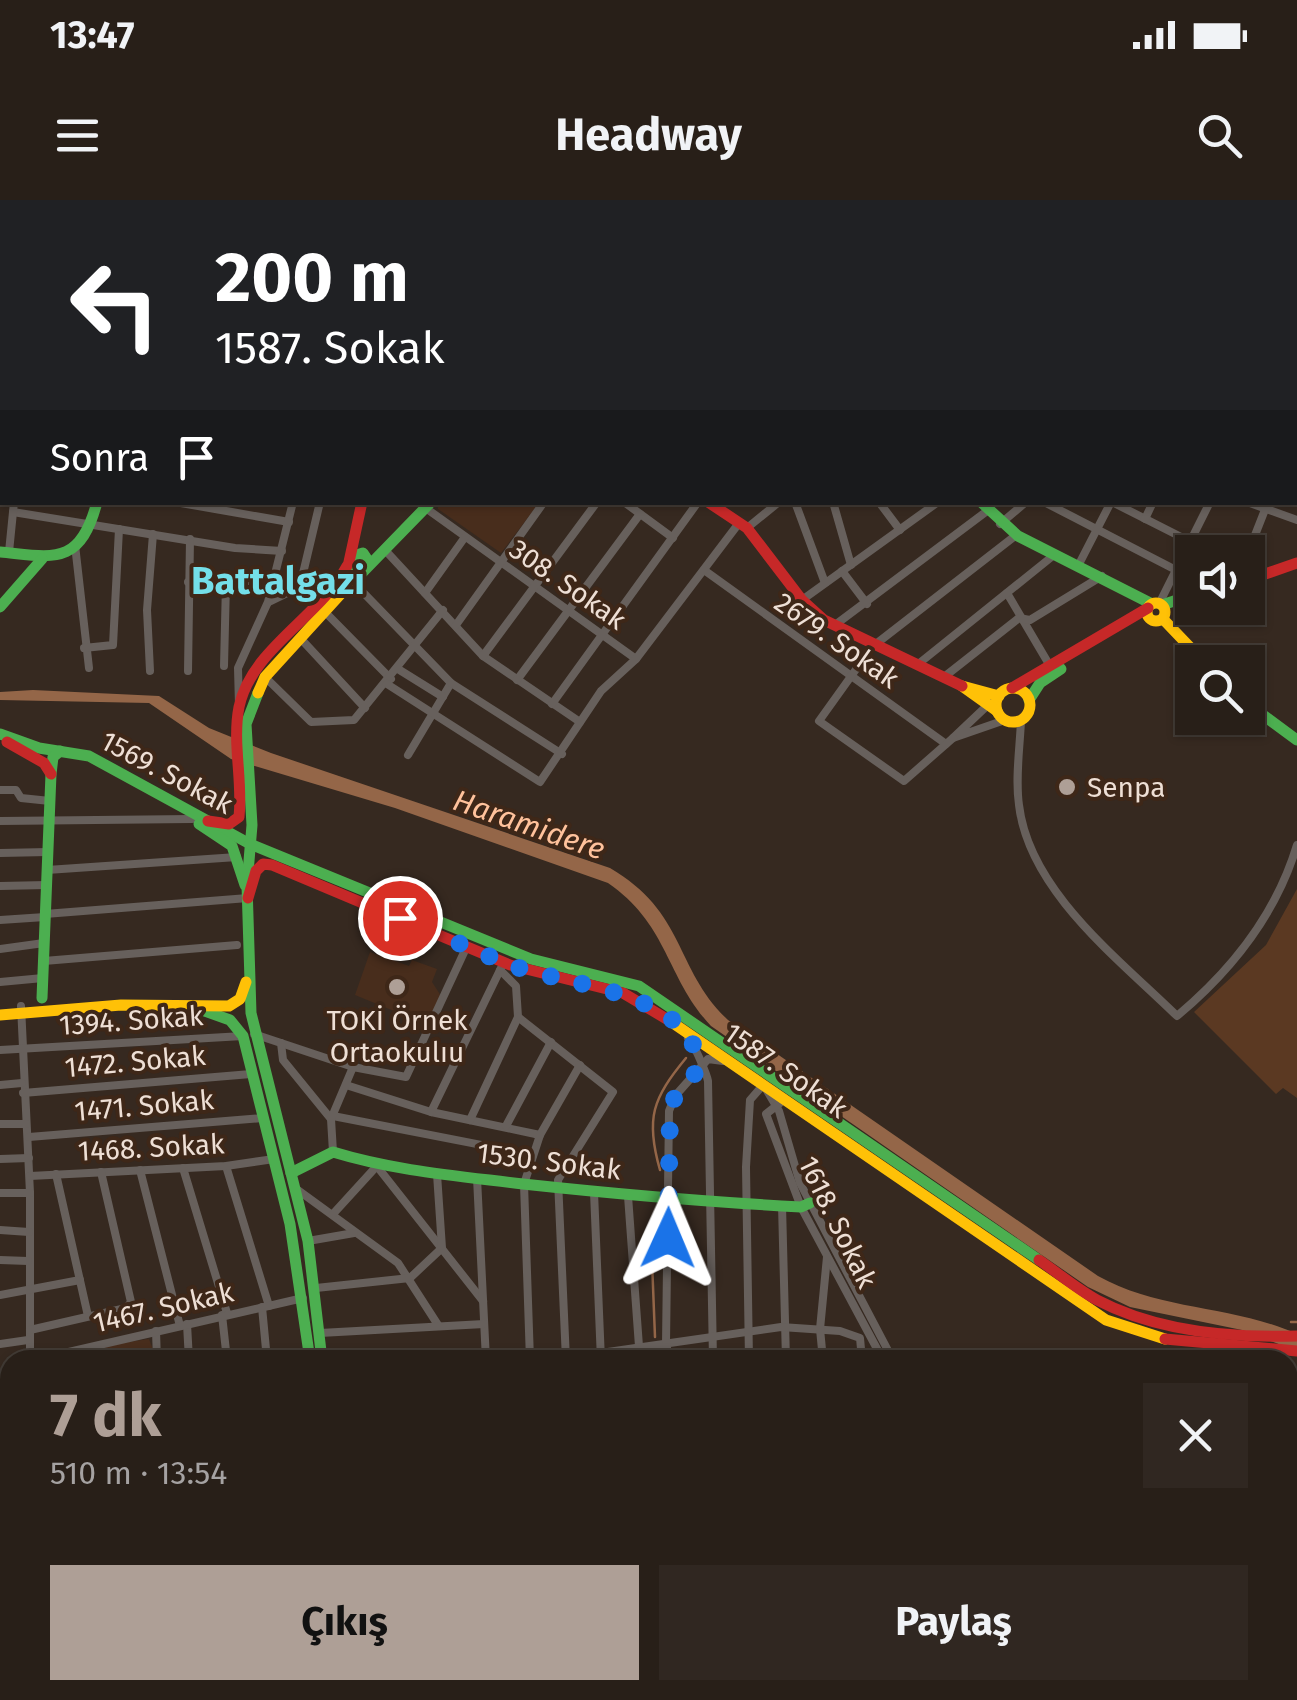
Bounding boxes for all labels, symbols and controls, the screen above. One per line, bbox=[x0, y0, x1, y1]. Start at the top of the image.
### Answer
text: 13:47 bbox=[50, 12, 135, 58]
icon: menu bbox=[50, 108, 105, 163]
text: Headway bbox=[555, 108, 742, 162]
icon: search bbox=[1192, 108, 1247, 163]
text: 200 m bbox=[215, 236, 409, 320]
icon: left bbox=[50, 240, 180, 370]
text: 1587. Sokak bbox=[215, 321, 445, 375]
icon: arrive bbox=[169, 430, 224, 485]
text: Sonra bbox=[50, 435, 149, 481]
street label: 308. Sokak bbox=[503, 532, 633, 637]
map controls bbox=[1175, 535, 1265, 735]
button: sound bbox=[1175, 535, 1265, 625]
district label: Battalgazi bbox=[191, 558, 365, 604]
street label: 2679. Sokak bbox=[768, 586, 906, 696]
button: search bbox=[1175, 645, 1265, 735]
street label: 1569. Sokak bbox=[95, 724, 239, 821]
place label: Senpa bbox=[1087, 771, 1166, 804]
marker: Senpa bbox=[1056, 776, 1078, 798]
water label: Haramidere bbox=[449, 782, 609, 868]
pin bbox=[358, 876, 443, 961]
icon: arrive bbox=[373, 891, 428, 946]
marker: TOKİ Örnek Ortaokulıu bbox=[386, 976, 408, 998]
street label: 1394. Sokak bbox=[58, 999, 205, 1042]
place label: TOKİ Örnek Ortaokulıu bbox=[326, 1004, 468, 1069]
street label: 1587. Sokak bbox=[718, 1016, 854, 1125]
street label: 1472. Sokak bbox=[63, 1039, 208, 1084]
street label: 1471. Sokak bbox=[73, 1083, 216, 1128]
street label: 1468. Sokak bbox=[77, 1127, 226, 1168]
street label: 1530. Sokak bbox=[475, 1136, 623, 1187]
street label: 1618. Sokak bbox=[791, 1151, 884, 1294]
position arrow bbox=[616, 1186, 720, 1290]
street label: 1467. Sokak bbox=[90, 1275, 237, 1340]
text: 7 dk bbox=[50, 1380, 161, 1452]
button: close bbox=[1143, 1383, 1248, 1488]
text: 510 m · 13:54 bbox=[50, 1454, 227, 1492]
button: Çıkış bbox=[50, 1565, 639, 1680]
button: Paylaş bbox=[659, 1565, 1248, 1680]

